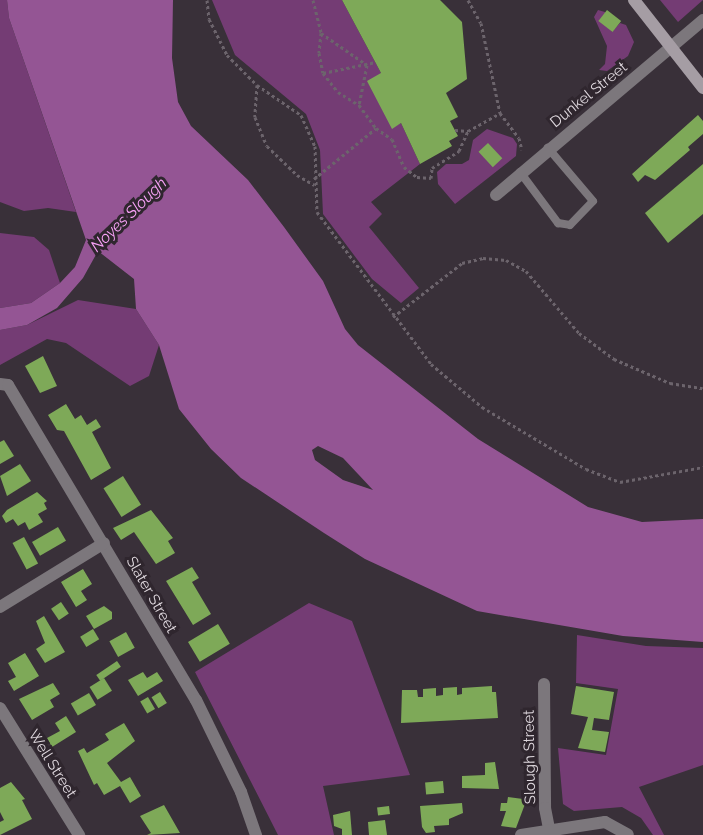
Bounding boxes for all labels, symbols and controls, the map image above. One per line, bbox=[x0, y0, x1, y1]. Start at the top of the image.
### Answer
street label: Dunkel Street bbox=[547, 58, 631, 132]
water label: Noyes Slough bbox=[87, 174, 171, 256]
street label: Slater Street bbox=[122, 553, 180, 637]
street label: Slough Street bbox=[520, 710, 540, 804]
street label: Well Street bbox=[24, 727, 80, 801]

